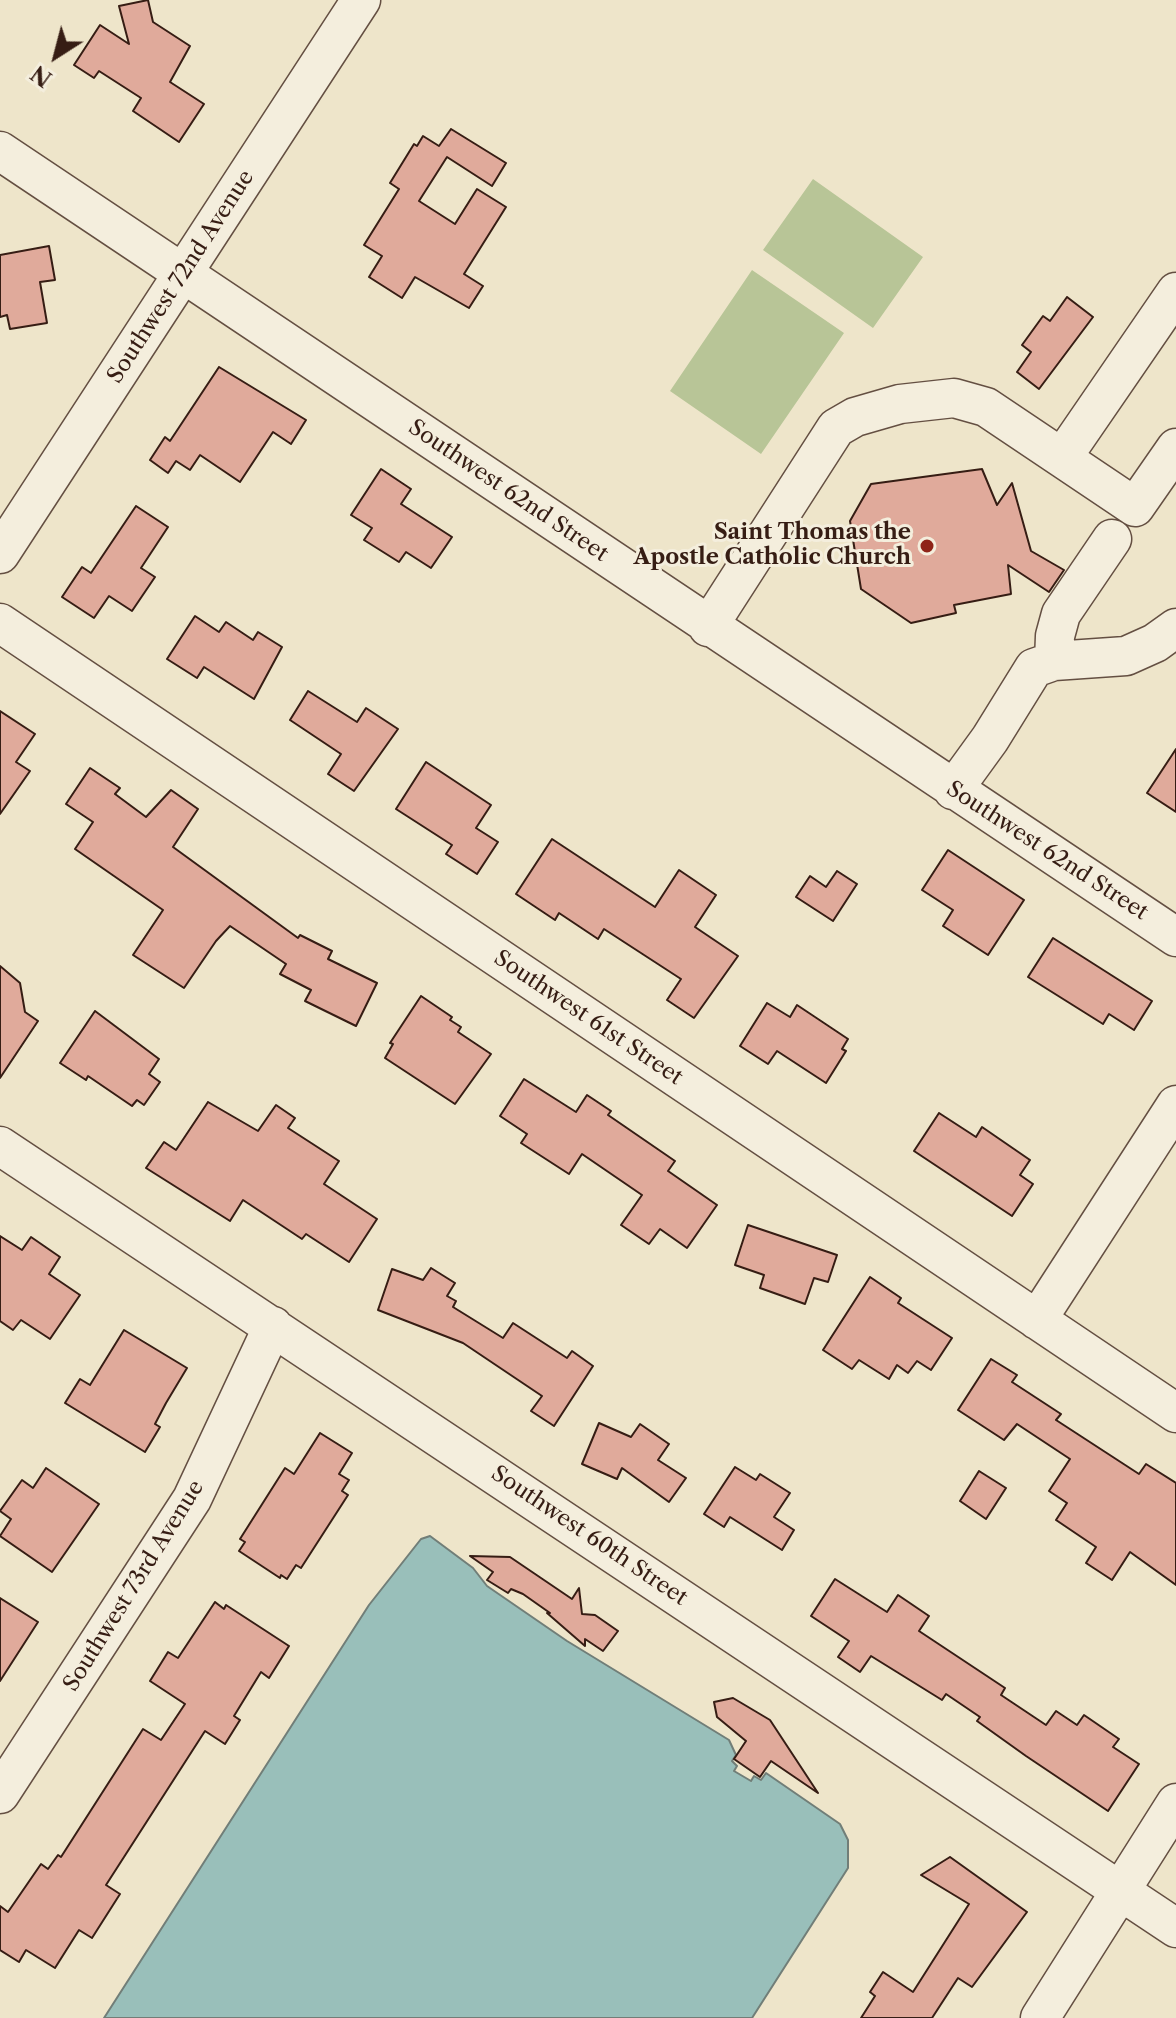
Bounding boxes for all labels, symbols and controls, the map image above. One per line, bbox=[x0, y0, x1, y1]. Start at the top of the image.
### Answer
north arrow bbox=[16, 16, 96, 96]
text: N bbox=[26, 59, 57, 92]
street label: Southwest 72nd Avenue bbox=[102, 165, 260, 389]
street label: Southwest 62nd Street bbox=[403, 414, 613, 568]
place label: Saint Thomas the Apostle Catholic Church bbox=[633, 520, 911, 572]
marker: Saint Thomas the Apostle Catholic Church bbox=[918, 537, 936, 555]
street label: Southwest 62nd Street bbox=[941, 776, 1153, 926]
street label: Southwest 61st Street bbox=[489, 945, 687, 1091]
street label: Southwest 60th Street bbox=[486, 1461, 692, 1611]
street label: Southwest 73rd Avenue bbox=[58, 1476, 210, 1696]

